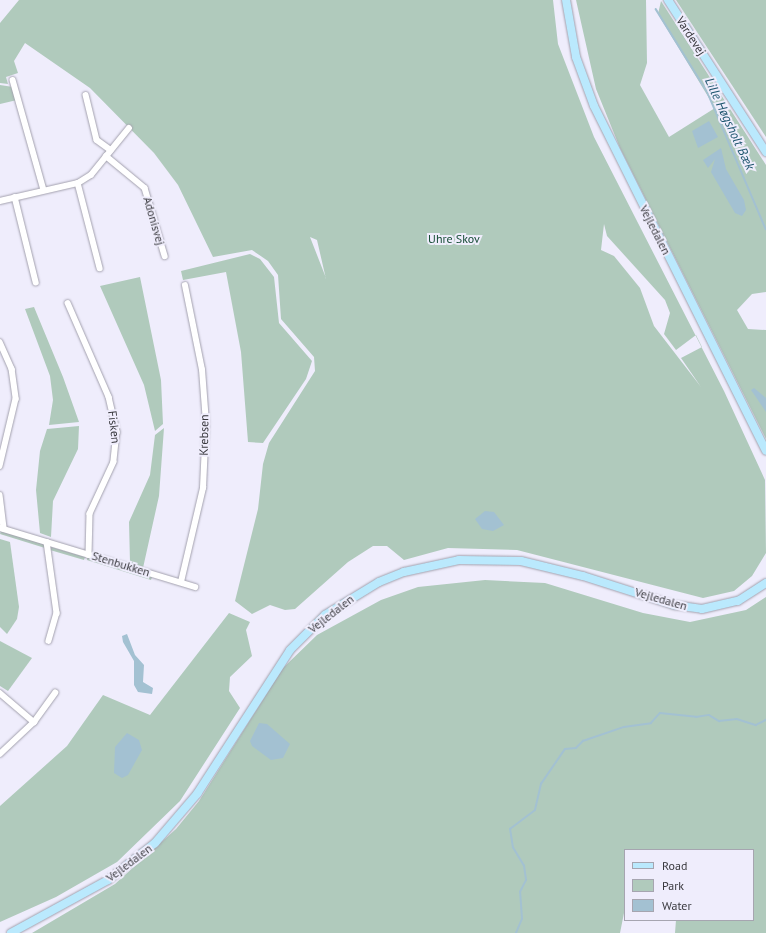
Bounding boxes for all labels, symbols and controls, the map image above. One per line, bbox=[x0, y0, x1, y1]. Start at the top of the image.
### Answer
street label: Vardevej bbox=[673, 14, 709, 58]
water label: Lille Høgsholt Bæk bbox=[701, 75, 757, 173]
street label: Adonisvej bbox=[140, 195, 168, 247]
street label: Vejledalen bbox=[636, 203, 674, 257]
park label: Uhre Skov bbox=[428, 232, 480, 246]
street label: Fisken bbox=[105, 410, 123, 444]
street label: Krebsen bbox=[196, 414, 212, 456]
street label: Stenbukken bbox=[90, 548, 152, 580]
street label: Vejledalen bbox=[633, 585, 689, 613]
street label: Vejledalen bbox=[305, 592, 357, 636]
street label: Vejledalen bbox=[103, 841, 155, 885]
legend bbox=[624, 849, 754, 921]
text: Road bbox=[662, 858, 687, 873]
text: Park bbox=[662, 878, 684, 893]
text: Water bbox=[662, 898, 692, 913]

